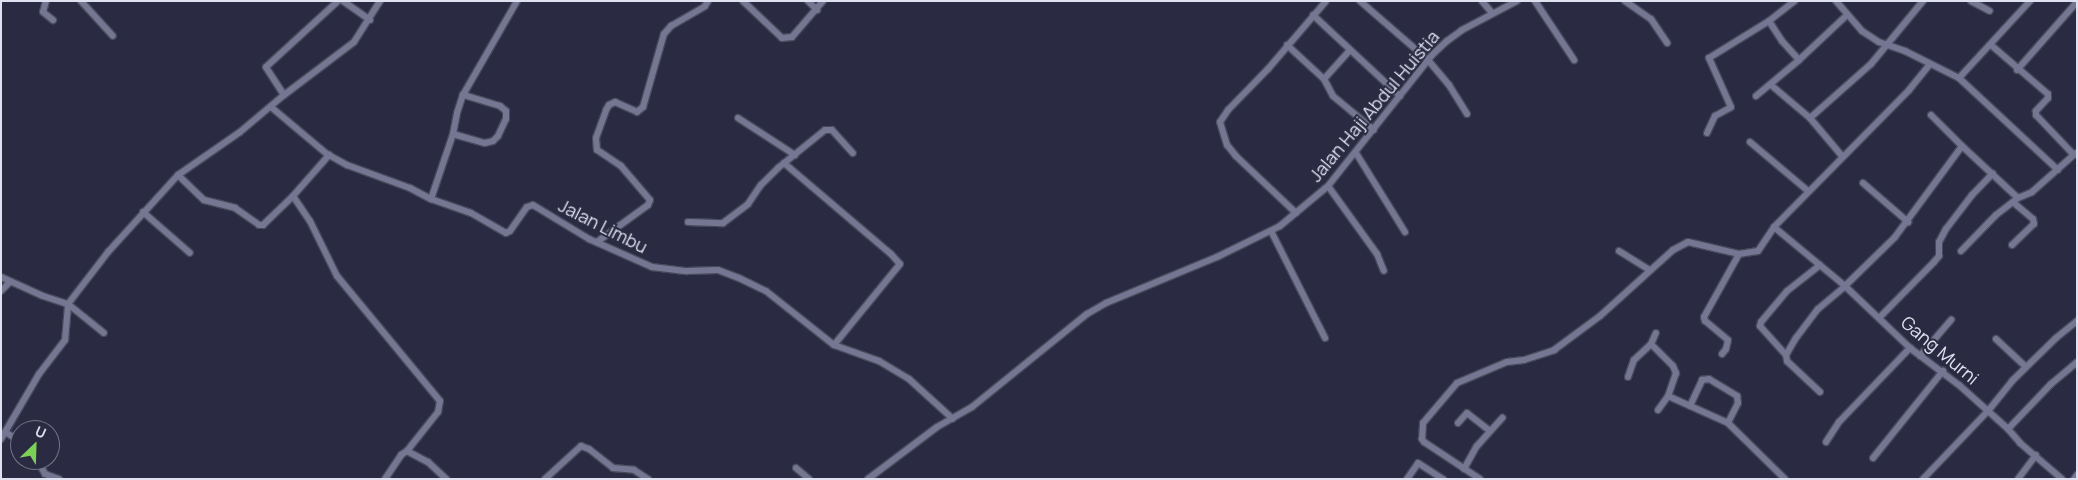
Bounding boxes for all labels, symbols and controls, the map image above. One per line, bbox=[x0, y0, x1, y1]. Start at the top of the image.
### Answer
street label: Jalan Haji Abdul Huistia bbox=[1304, 26, 1444, 186]
street label: Jalan Limbu bbox=[555, 194, 651, 258]
street label: Gang Murni bbox=[1897, 311, 1983, 389]
north arrow bbox=[10, 420, 60, 470]
text: U bbox=[32, 421, 49, 442]

